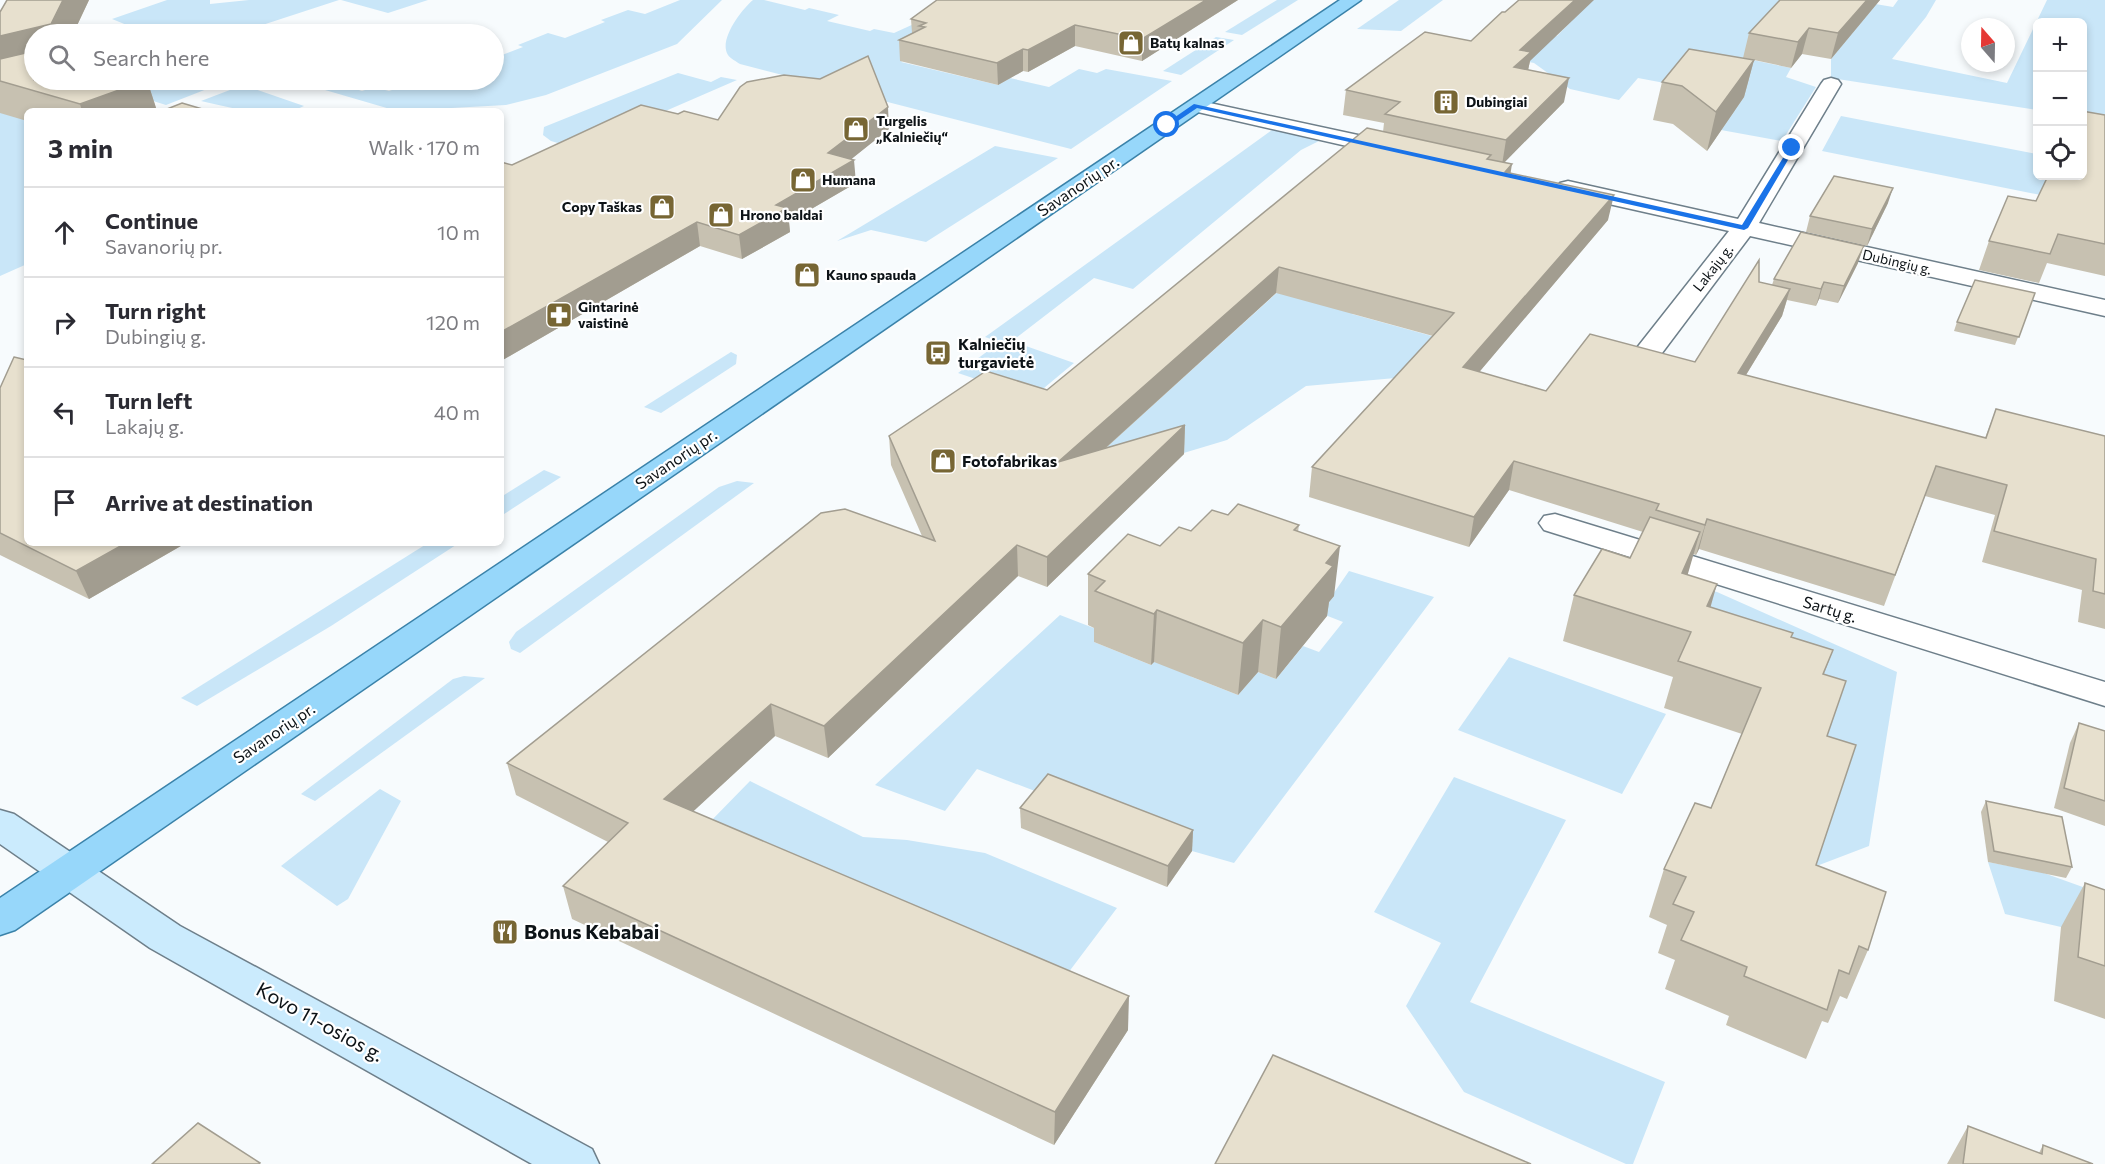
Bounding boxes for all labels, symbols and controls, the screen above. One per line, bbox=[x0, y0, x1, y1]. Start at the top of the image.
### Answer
north arrow bbox=[1961, 18, 2015, 72]
map controls bbox=[2033, 18, 2087, 180]
button: + bbox=[2033, 18, 2087, 72]
search box bbox=[24, 24, 504, 90]
shop icon: Batų kalnas bbox=[1116, 28, 1146, 58]
place label: Batų kalnas bbox=[1150, 34, 1225, 51]
icon: search bbox=[45, 41, 78, 74]
text: Search here bbox=[93, 44, 209, 71]
button: − bbox=[2033, 72, 2087, 126]
building icon: Dubingiai bbox=[1431, 87, 1461, 117]
place label: Dubingiai bbox=[1466, 93, 1528, 110]
route start bbox=[1153, 111, 1179, 137]
place label: Turgelis „Kalniečių“ bbox=[876, 112, 948, 145]
shop icon: Turgelis „Kalniečių“ bbox=[841, 114, 871, 144]
button: locate bbox=[2033, 126, 2087, 180]
text: 3 min bbox=[48, 132, 113, 163]
route end bbox=[1778, 134, 1804, 160]
text: Walk · 170 m bbox=[369, 135, 480, 159]
street label: Savanorių pr. bbox=[1033, 151, 1122, 220]
shop icon: Humana bbox=[788, 165, 818, 195]
place label: Humana bbox=[822, 171, 876, 188]
shop icon: Copy Taškas bbox=[647, 192, 677, 222]
place label: Copy Taškas bbox=[562, 198, 642, 215]
shop icon: Hrono baldai bbox=[706, 200, 736, 230]
place label: Hrono baldai bbox=[740, 206, 823, 223]
text: Continue bbox=[105, 207, 198, 234]
icon: ahead bbox=[48, 216, 81, 249]
text: 10 m bbox=[437, 220, 480, 244]
text: Savanorių pr. bbox=[105, 234, 223, 258]
street label: Lakajų g. bbox=[1689, 241, 1736, 295]
street label: Dubingių g. bbox=[1861, 245, 1933, 278]
shop icon: Kauno spauda bbox=[792, 260, 822, 290]
place label: Kauno spauda bbox=[826, 266, 916, 283]
text: Turn right bbox=[105, 297, 206, 324]
place label: Gintarinė vaistinė bbox=[578, 298, 639, 331]
pharmacy icon: Gintarinė vaistinė bbox=[544, 300, 574, 330]
icon: right bbox=[48, 306, 81, 339]
text: 120 m bbox=[426, 310, 480, 334]
text: Dubingių g. bbox=[105, 324, 206, 348]
place label: Kalniečių turgavietė bbox=[958, 334, 1034, 371]
bus stop icon: Kalniečių turgavietė bbox=[923, 338, 953, 368]
text: Turn left bbox=[105, 387, 192, 414]
icon: left bbox=[48, 396, 81, 429]
text: 40 m bbox=[434, 400, 480, 424]
text: Lakajų g. bbox=[105, 414, 184, 438]
street label: Savanorių pr. bbox=[631, 424, 720, 493]
shop icon: Fotofabrikas bbox=[928, 446, 958, 476]
place label: Fotofabrikas bbox=[962, 451, 1057, 470]
icon: arrive bbox=[48, 486, 81, 519]
text: Arrive at destination bbox=[105, 489, 313, 516]
street label: Sartų g. bbox=[1801, 591, 1859, 626]
street label: Savanorių pr. bbox=[229, 698, 318, 767]
restaurant icon: Bonus Kebabai bbox=[490, 917, 520, 947]
place label: Bonus Kebabai bbox=[524, 919, 659, 943]
street label: Kovo 11-osios g. bbox=[253, 976, 388, 1066]

